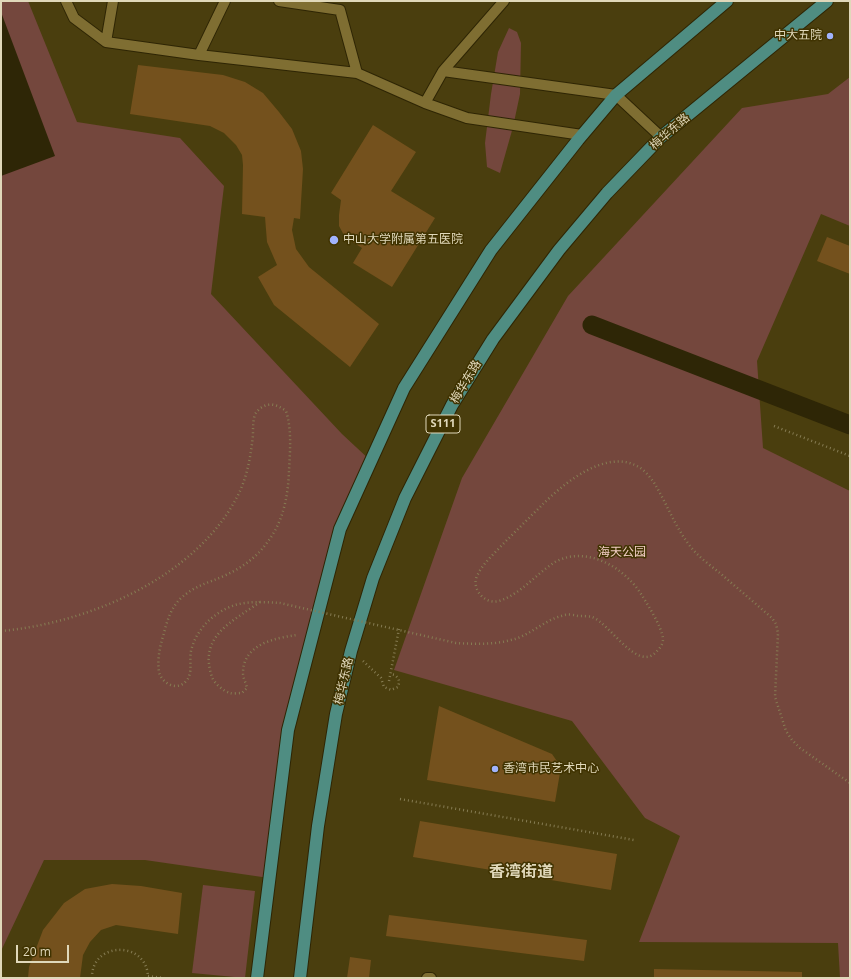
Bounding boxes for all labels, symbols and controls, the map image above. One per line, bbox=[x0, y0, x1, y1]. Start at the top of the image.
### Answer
place label: 中大五院 bbox=[774, 29, 822, 43]
marker: 中大五院 bbox=[825, 31, 835, 41]
street label: 梅华东路 bbox=[647, 111, 693, 153]
place label: 中山大学附属第五医院 bbox=[343, 233, 463, 247]
marker: 中山大学附属第五医院 bbox=[328, 234, 340, 246]
street label: 梅华东路 bbox=[447, 358, 485, 406]
road number: S111 bbox=[426, 415, 460, 433]
park label: 海天公园 bbox=[598, 546, 646, 560]
street label: 梅华东路 bbox=[332, 656, 356, 706]
place label: 香湾市民艺术中心 bbox=[503, 762, 599, 776]
marker: 香湾市民艺术中心 bbox=[490, 764, 500, 774]
district label: 香湾街道 bbox=[489, 862, 553, 882]
scale bar bbox=[18, 937, 71, 963]
text: 20 m bbox=[23, 943, 51, 960]

